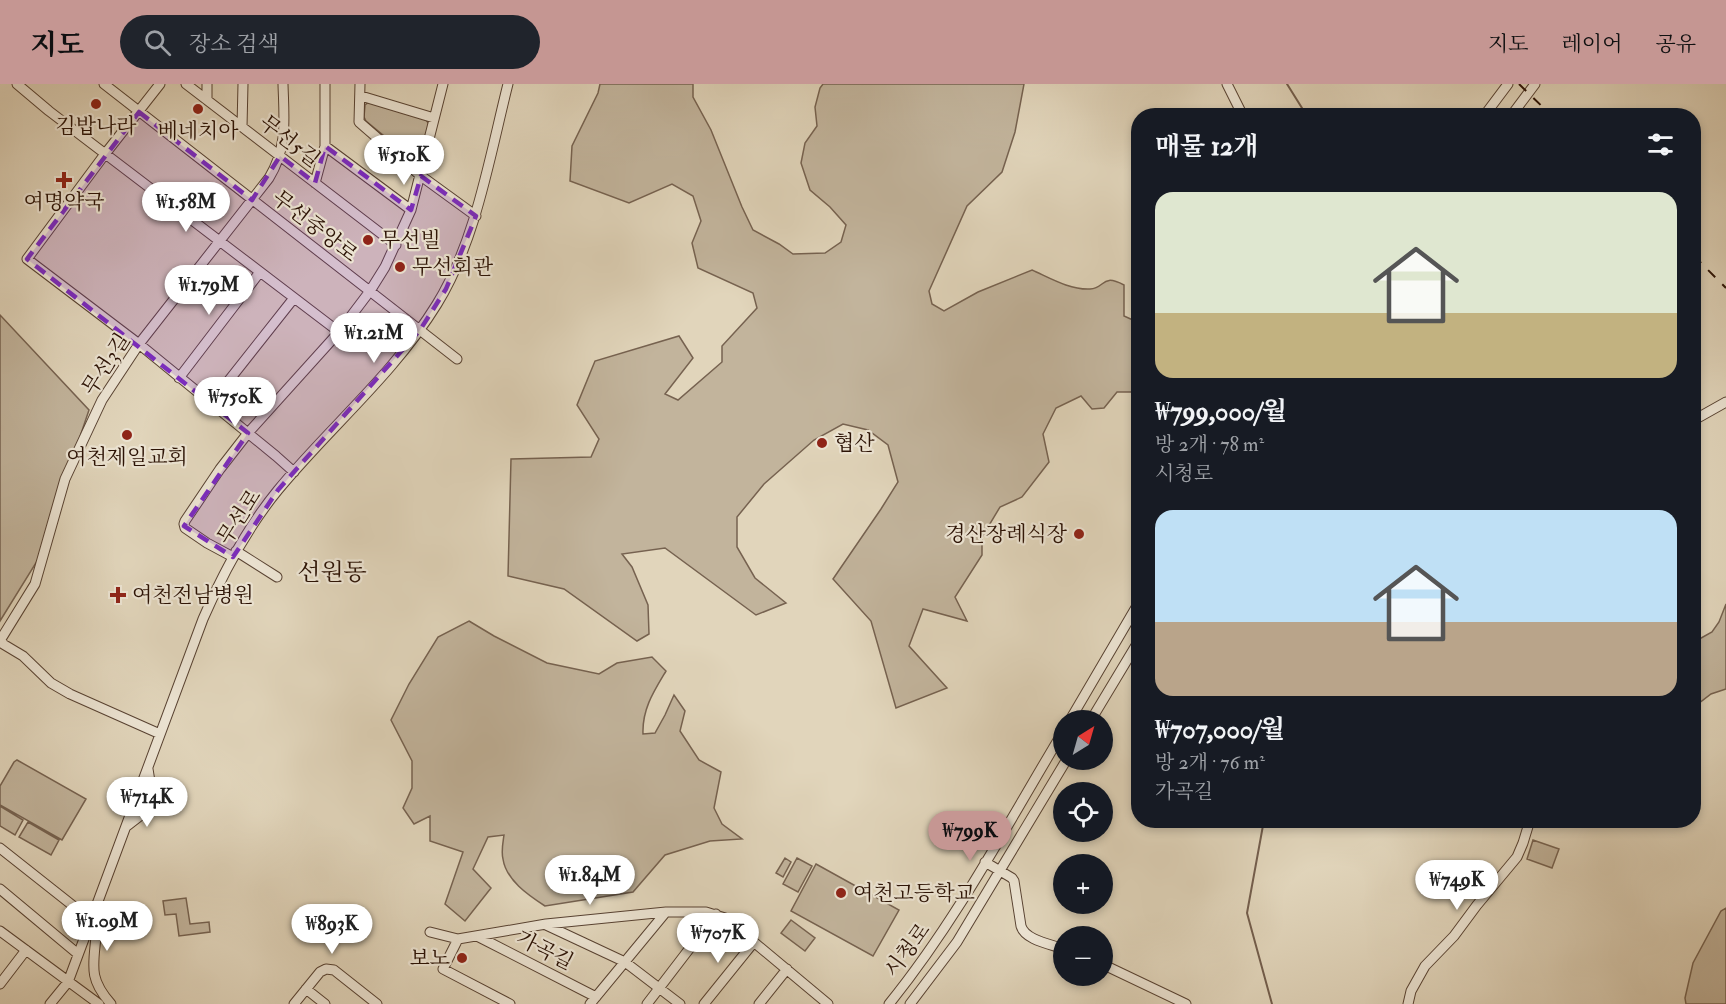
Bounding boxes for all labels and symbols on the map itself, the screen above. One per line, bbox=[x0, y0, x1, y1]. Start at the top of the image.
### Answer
marker: 김밥나라 bbox=[89, 97, 103, 111]
marker: 베네치아 bbox=[191, 102, 205, 116]
street label: 무선5길 bbox=[254, 109, 326, 174]
place label: 김밥나라 bbox=[55, 113, 137, 140]
place label: 베네치아 bbox=[157, 118, 239, 145]
pin: ₩510K bbox=[362, 135, 446, 186]
marker: 여명약국 bbox=[57, 173, 71, 187]
pin: ₩1.58M bbox=[137, 182, 235, 233]
street label: 무선중앙로 bbox=[266, 185, 363, 268]
place label: 여명약국 bbox=[23, 189, 105, 216]
place label: 무선빌 bbox=[380, 227, 441, 254]
marker: 무선빌 bbox=[361, 233, 375, 247]
place label: 무선회관 bbox=[412, 254, 494, 281]
marker: 무선회관 bbox=[393, 260, 407, 274]
pin: ₩1.79M bbox=[160, 265, 258, 316]
pin: ₩1.21M bbox=[325, 313, 423, 364]
street label: 무선3길 bbox=[76, 328, 137, 401]
pin: ₩750K bbox=[193, 377, 277, 428]
marker: 여천제일교회 bbox=[120, 428, 134, 442]
place label: 협산 bbox=[834, 430, 875, 457]
marker: 협산 bbox=[815, 436, 829, 450]
place label: 여천제일교회 bbox=[66, 444, 188, 471]
street label: 무선로 bbox=[212, 484, 267, 550]
place label: 경산장례식장 bbox=[945, 521, 1068, 548]
marker: 경산장례식장 bbox=[1072, 527, 1086, 541]
district label: 선원동 bbox=[297, 557, 367, 588]
place label: 여천전남병원 bbox=[132, 582, 254, 609]
marker: 여천전남병원 bbox=[109, 586, 127, 604]
north arrow bbox=[1053, 710, 1113, 770]
pin: ₩714K bbox=[105, 777, 189, 828]
pin: ₩799K bbox=[928, 811, 1012, 862]
pin: ₩1.84M bbox=[541, 855, 639, 906]
pin: ₩749K bbox=[1415, 860, 1499, 911]
place label: 여천고등학교 bbox=[853, 880, 975, 907]
marker: 여천고등학교 bbox=[834, 886, 848, 900]
pin: ₩1.09M bbox=[58, 901, 156, 952]
pin: ₩893K bbox=[290, 904, 374, 955]
pin: ₩707K bbox=[676, 913, 760, 964]
street label: 시청로 bbox=[879, 918, 936, 983]
street label: 가곡길 bbox=[512, 925, 578, 976]
place label: 보노 bbox=[409, 945, 450, 972]
marker: 보노 bbox=[455, 951, 469, 965]

